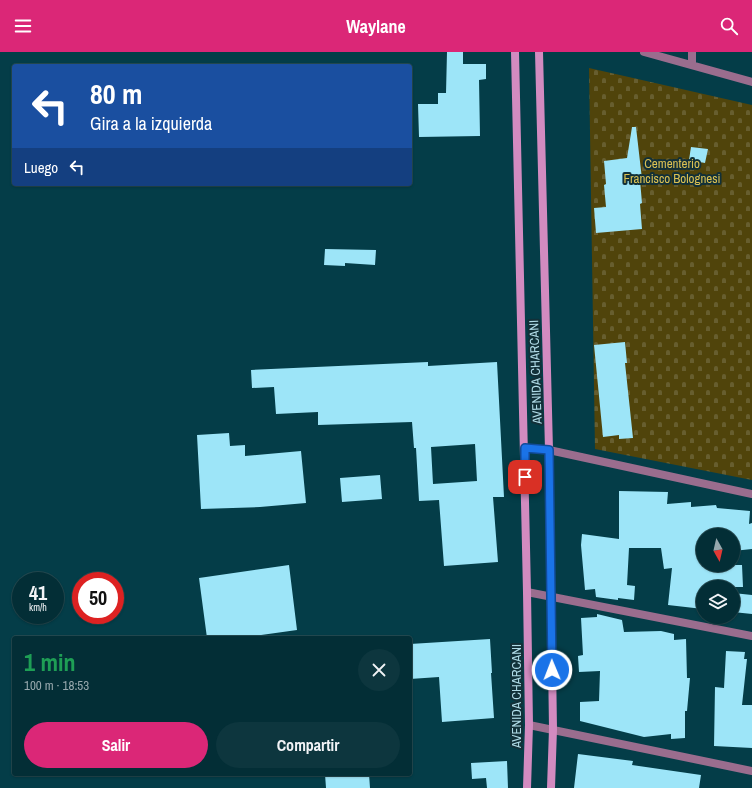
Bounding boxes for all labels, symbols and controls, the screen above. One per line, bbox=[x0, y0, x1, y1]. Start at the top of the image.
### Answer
text: Waylane bbox=[346, 14, 406, 39]
icon: menu bbox=[12, 15, 34, 37]
icon: search bbox=[718, 15, 740, 37]
text: 80 m bbox=[90, 75, 142, 113]
icon: left bbox=[24, 80, 76, 132]
text: Gira a la izquierda bbox=[90, 111, 212, 136]
park label: Cementerio Francisco Bolognesi bbox=[623, 155, 721, 187]
icon: left bbox=[66, 156, 88, 178]
text: Luego bbox=[24, 157, 58, 178]
street label: AVENIDA CHARCANI bbox=[525, 320, 546, 425]
pin bbox=[508, 460, 542, 494]
icon: arrive bbox=[514, 466, 536, 488]
north arrow bbox=[696, 528, 740, 572]
map controls bbox=[696, 528, 740, 624]
speed limit sign: 50 bbox=[72, 572, 124, 624]
text: 41 bbox=[29, 579, 47, 606]
button: layers bbox=[696, 580, 740, 624]
text: km/h bbox=[29, 601, 47, 614]
street label: AVENIDA CHARCANI bbox=[508, 644, 525, 749]
text: 1 min bbox=[24, 646, 75, 678]
button: close bbox=[358, 649, 400, 691]
position arrow bbox=[531, 649, 573, 691]
text: 100 m · 18:53 bbox=[24, 677, 89, 694]
button: Salir bbox=[24, 722, 208, 768]
button: Compartir bbox=[216, 722, 400, 768]

